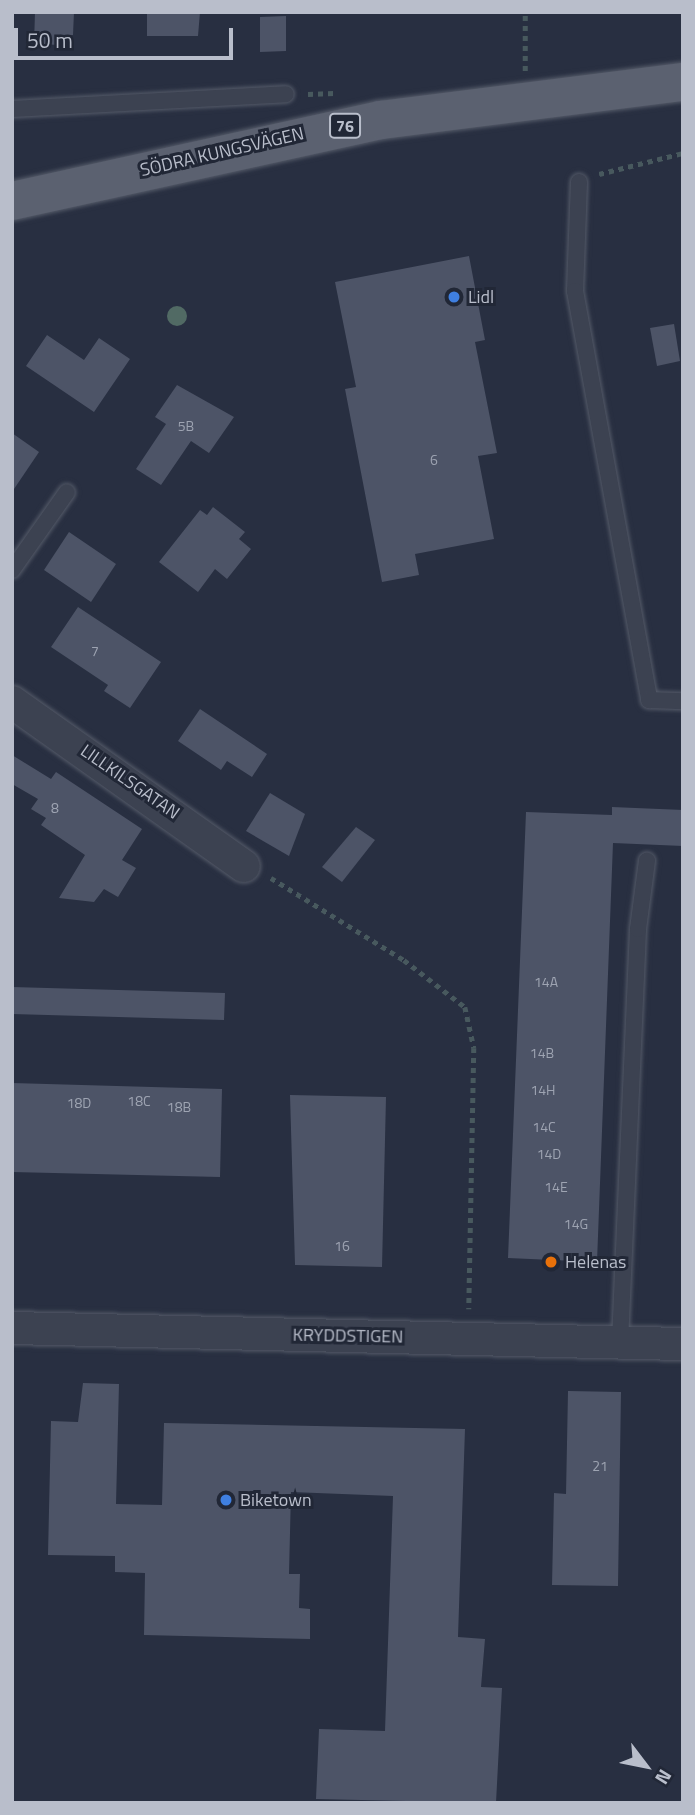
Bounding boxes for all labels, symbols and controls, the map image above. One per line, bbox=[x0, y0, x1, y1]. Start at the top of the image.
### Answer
scale bar bbox=[18, 14, 236, 58]
text: 50 m bbox=[27, 24, 73, 56]
road number: 76 bbox=[328, 114, 362, 138]
street label: SÖDRA KUNGSVÄGEN bbox=[138, 123, 306, 181]
place label: Lidl bbox=[468, 286, 494, 308]
marker: Lidl bbox=[446, 289, 462, 305]
house number: 5B bbox=[178, 418, 194, 434]
house number: 6 bbox=[430, 452, 438, 468]
house number: 7 bbox=[91, 643, 99, 659]
street label: LILLKILSGATAN bbox=[76, 740, 184, 824]
house number: 8 bbox=[51, 800, 59, 816]
house number: 14A bbox=[534, 974, 558, 990]
house number: 14B bbox=[530, 1045, 554, 1061]
house number: 14H bbox=[530, 1082, 556, 1098]
house number: 18C bbox=[127, 1093, 151, 1109]
house number: 18D bbox=[67, 1095, 91, 1111]
house number: 18B bbox=[167, 1099, 191, 1115]
house number: 14C bbox=[532, 1119, 556, 1135]
house number: 14D bbox=[537, 1146, 561, 1162]
house number: 14E bbox=[544, 1179, 568, 1195]
house number: 14G bbox=[564, 1216, 588, 1232]
house number: 16 bbox=[334, 1238, 350, 1254]
place label: Helenas bbox=[565, 1251, 626, 1273]
marker: Helenas bbox=[543, 1254, 559, 1270]
street label: KRYDDSTIGEN bbox=[292, 1324, 404, 1348]
house number: 21 bbox=[592, 1458, 608, 1474]
place label: Biketown bbox=[240, 1489, 312, 1511]
marker: Biketown bbox=[218, 1492, 234, 1508]
north arrow bbox=[611, 1731, 681, 1801]
text: N bbox=[648, 1764, 680, 1791]

